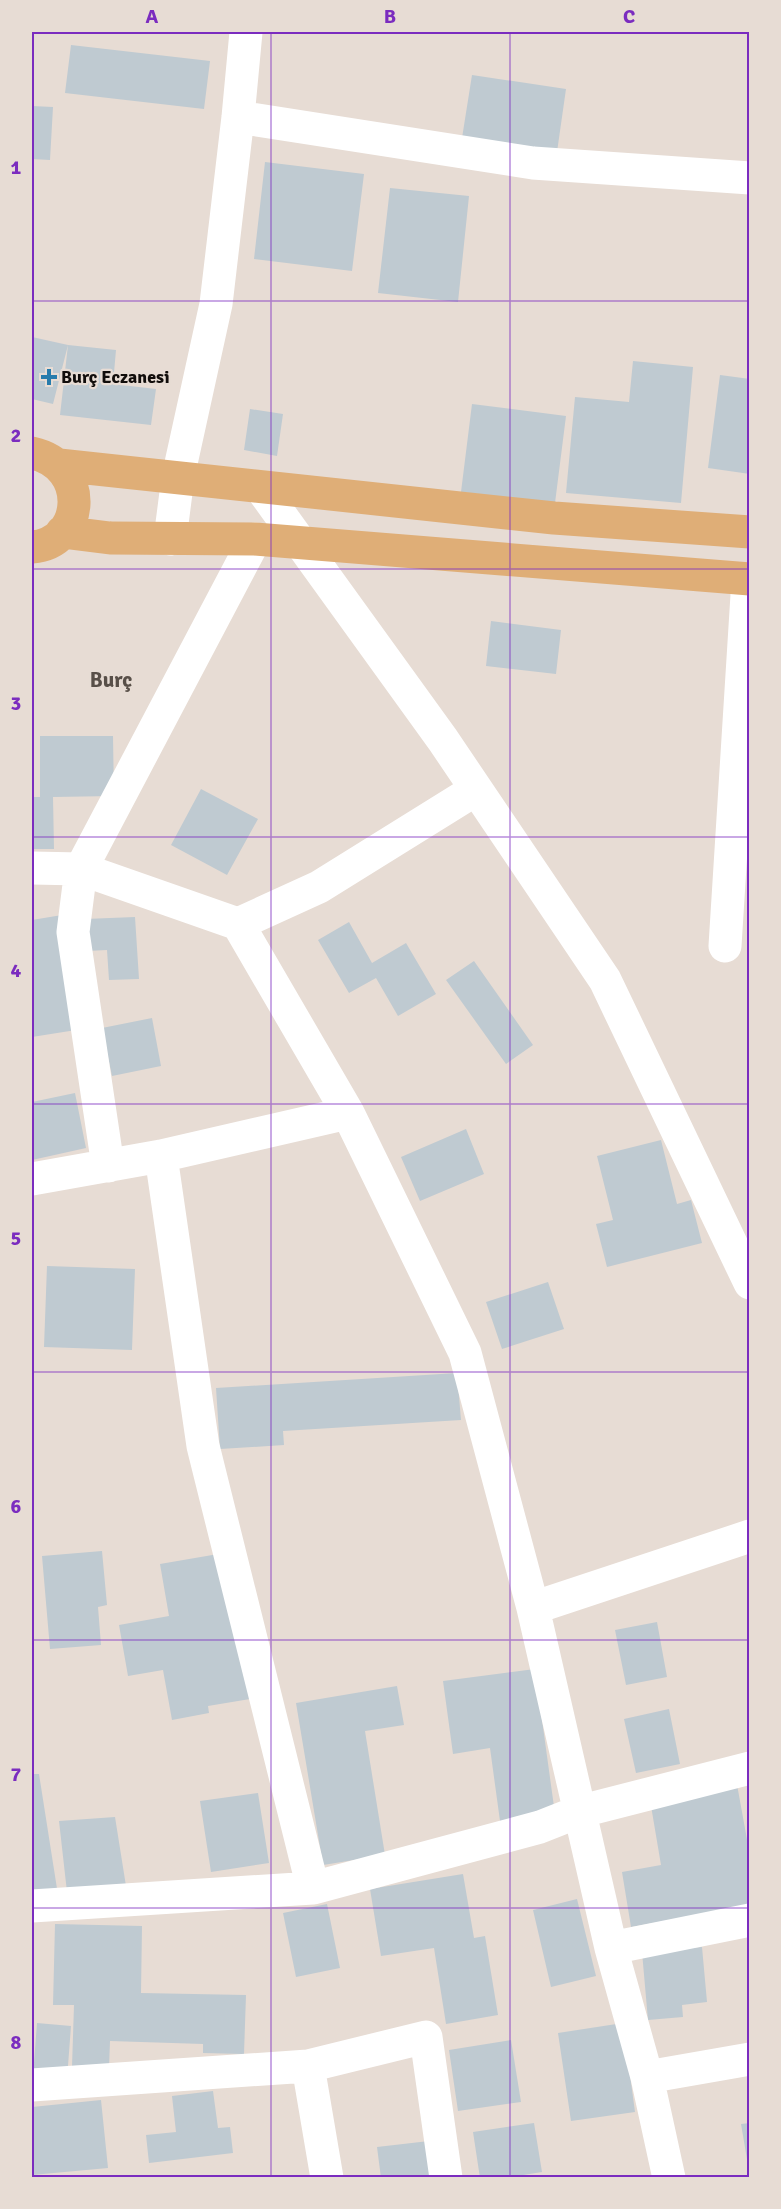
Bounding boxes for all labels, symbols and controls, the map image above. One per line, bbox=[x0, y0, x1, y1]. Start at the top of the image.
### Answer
text: A bbox=[146, 4, 159, 29]
text: B bbox=[384, 4, 396, 29]
text: C bbox=[623, 4, 635, 29]
text: 1 bbox=[11, 155, 22, 180]
place label: Burç Eczanesi bbox=[61, 366, 170, 388]
marker: Burç Eczanesi bbox=[42, 370, 56, 384]
text: 2 bbox=[11, 423, 21, 448]
district label: Burç bbox=[90, 667, 132, 693]
text: 3 bbox=[11, 691, 21, 716]
text: 4 bbox=[11, 958, 22, 983]
text: 5 bbox=[11, 1226, 21, 1251]
text: 6 bbox=[11, 1494, 22, 1519]
text: 7 bbox=[11, 1762, 22, 1787]
text: 8 bbox=[11, 2030, 22, 2055]

